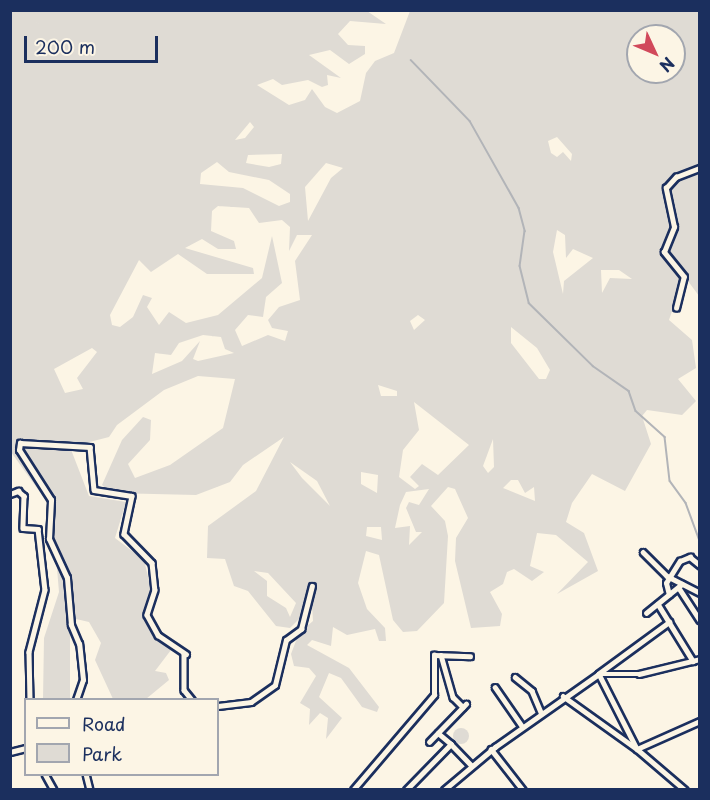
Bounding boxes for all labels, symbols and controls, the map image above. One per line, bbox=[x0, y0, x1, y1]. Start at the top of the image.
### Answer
scale bar bbox=[27, 24, 160, 62]
north arrow bbox=[626, 24, 686, 84]
text: 200 m bbox=[35, 33, 95, 60]
text: N bbox=[654, 52, 681, 78]
legend bbox=[24, 698, 219, 776]
text: Road bbox=[82, 710, 126, 737]
text: Park bbox=[82, 740, 122, 767]

